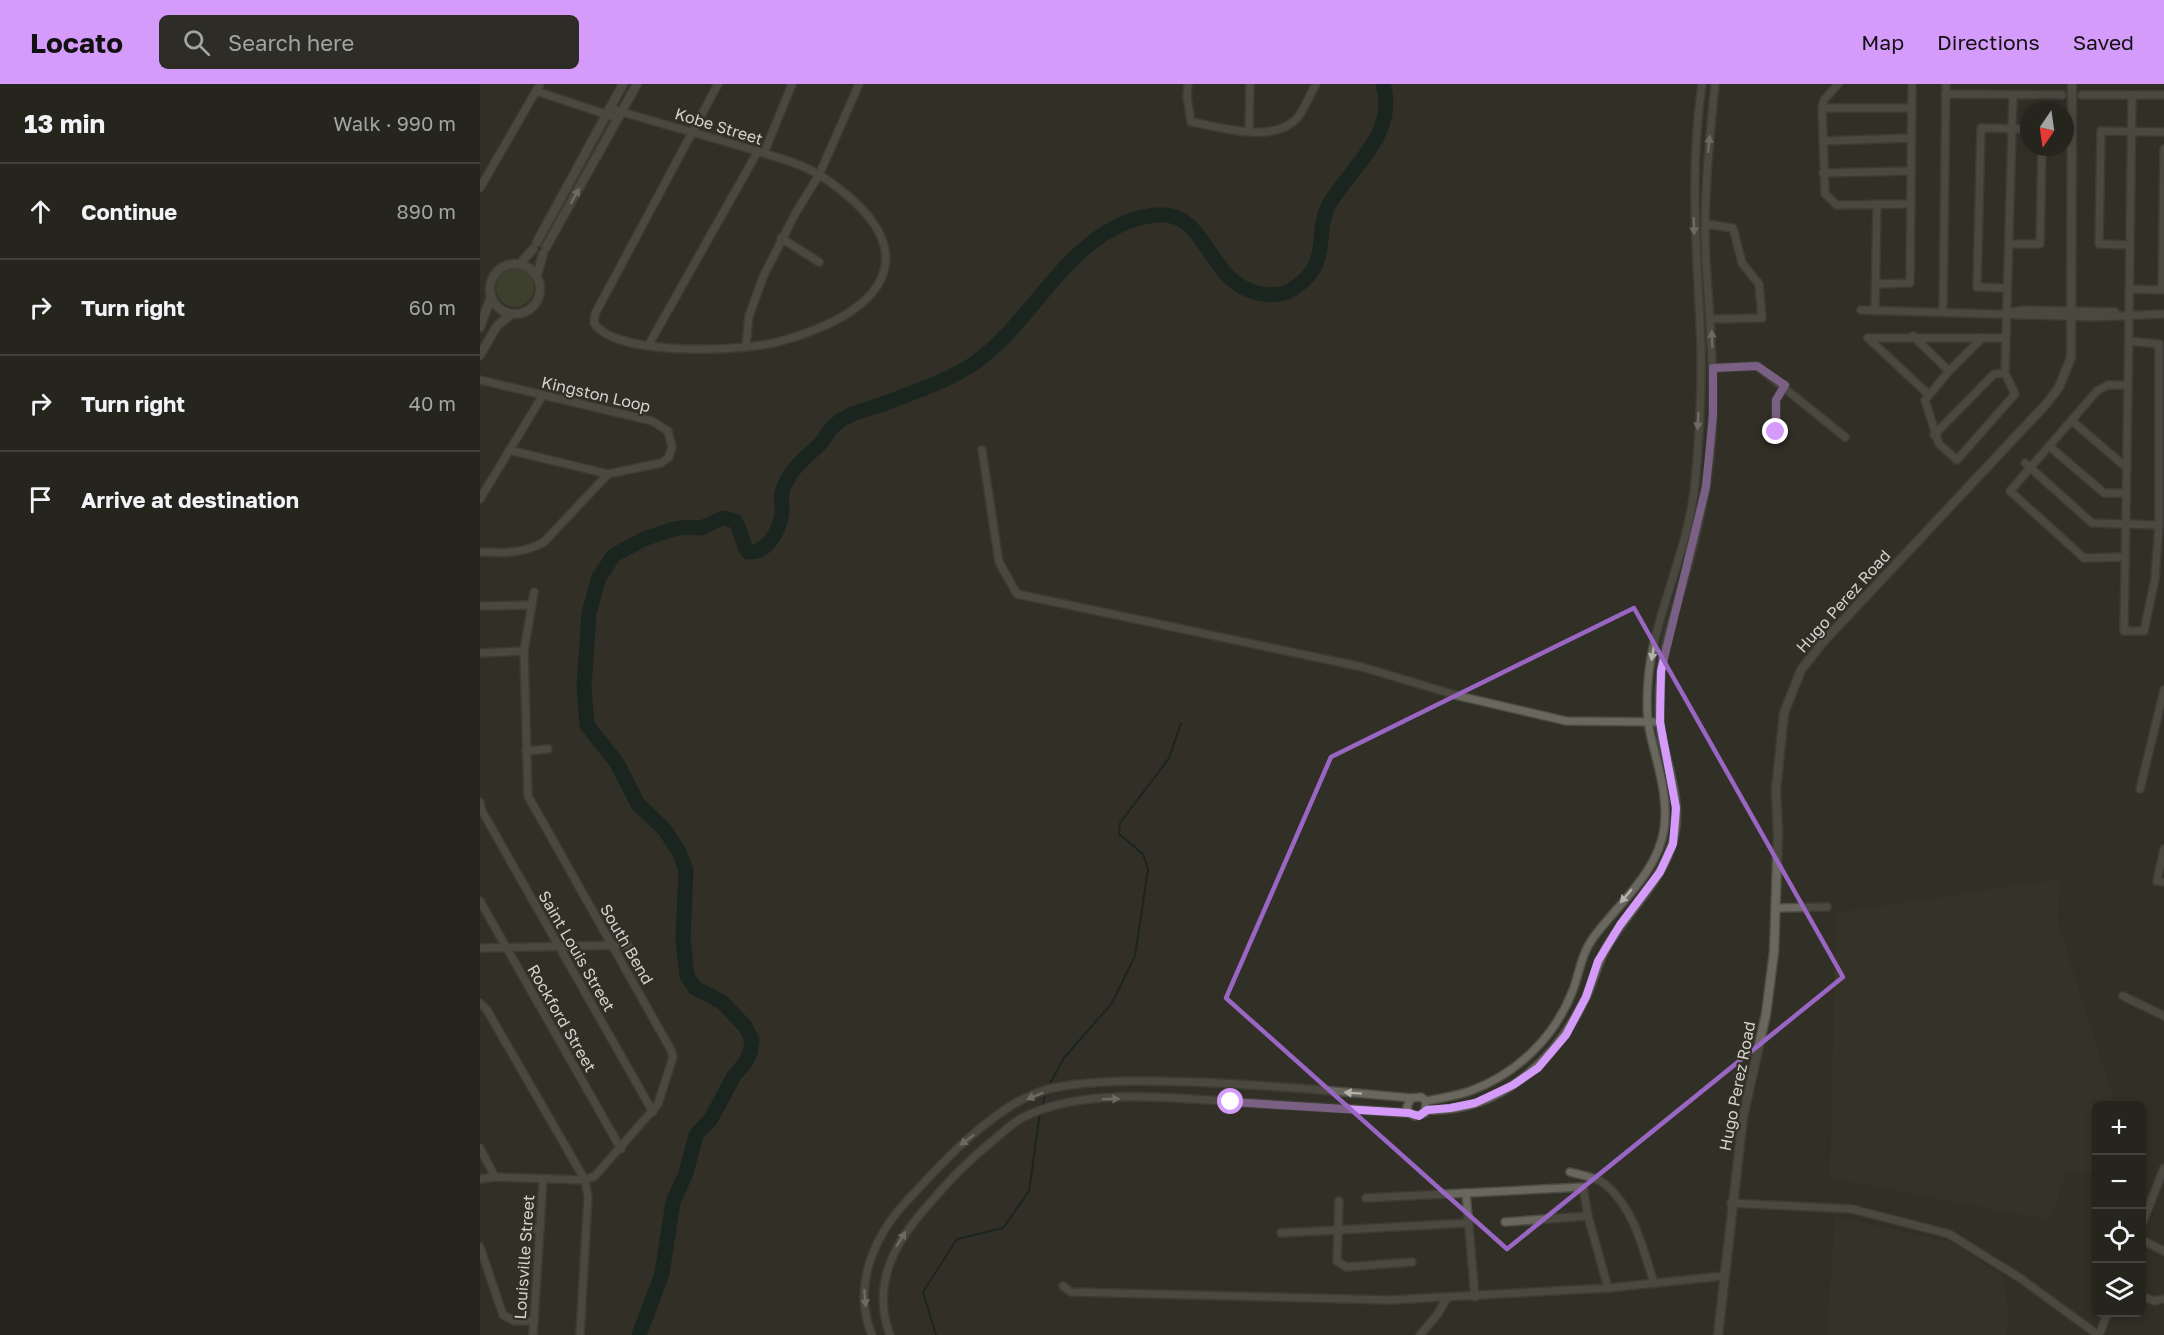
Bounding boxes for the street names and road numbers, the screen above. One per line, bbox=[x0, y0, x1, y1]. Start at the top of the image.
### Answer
street label: Kobe Street bbox=[673, 103, 765, 149]
street label: Kingston Loop bbox=[540, 372, 653, 416]
street label: Hugo Perez Road bbox=[1792, 545, 1894, 657]
street label: Saint Louis Street bbox=[534, 887, 620, 1015]
street label: South Bend bbox=[596, 900, 658, 988]
street label: Rockford Street bbox=[523, 961, 601, 1075]
street label: Hugo Perez Road bbox=[1715, 1019, 1759, 1153]
street label: Louisville Street bbox=[510, 1194, 538, 1320]

